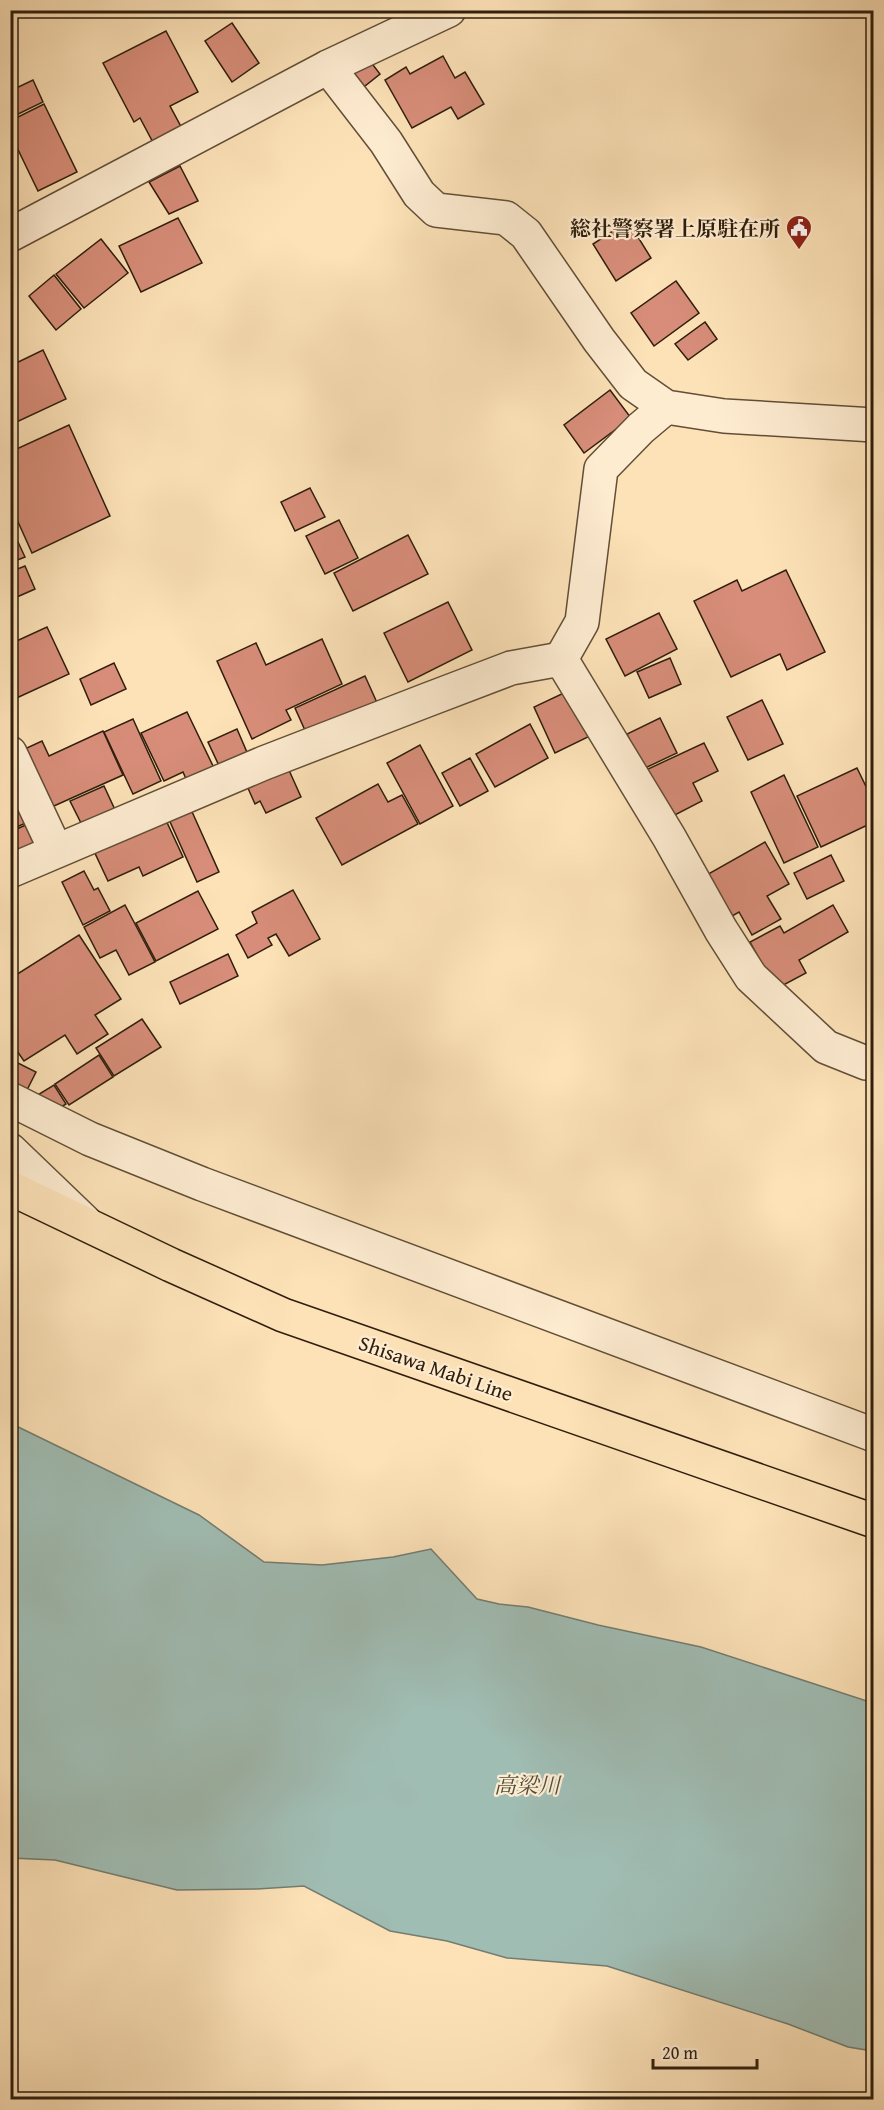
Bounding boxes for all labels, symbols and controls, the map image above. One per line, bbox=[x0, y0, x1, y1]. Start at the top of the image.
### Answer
place label: 総社警察署上原駐在所 bbox=[570, 213, 780, 244]
public building icon: 総社警察署上原駐在所 bbox=[784, 213, 814, 251]
street label: Shisawa Mabi Line bbox=[355, 1327, 517, 1409]
water label: 高梁川 bbox=[494, 1769, 562, 1801]
scale bar bbox=[653, 2032, 756, 2070]
text: 20 m bbox=[662, 2039, 698, 2066]

